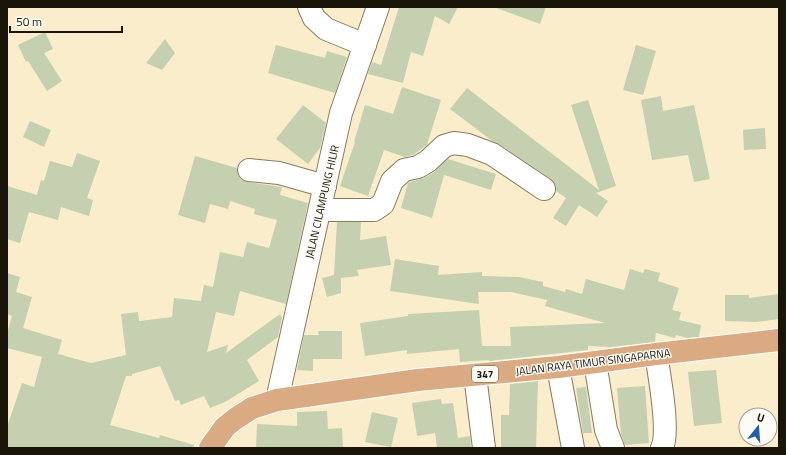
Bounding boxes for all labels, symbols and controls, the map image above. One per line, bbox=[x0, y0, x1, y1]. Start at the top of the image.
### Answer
scale bar bbox=[10, 8, 122, 34]
text: 50 m bbox=[16, 12, 42, 31]
street label: JALAN CILAMPUNG HILIR bbox=[301, 143, 343, 260]
street label: JALAN RAYA TIMUR SINGAPARNA bbox=[515, 345, 672, 379]
road number: 347 bbox=[472, 366, 498, 382]
north arrow bbox=[738, 407, 778, 447]
text: U bbox=[755, 409, 767, 426]

